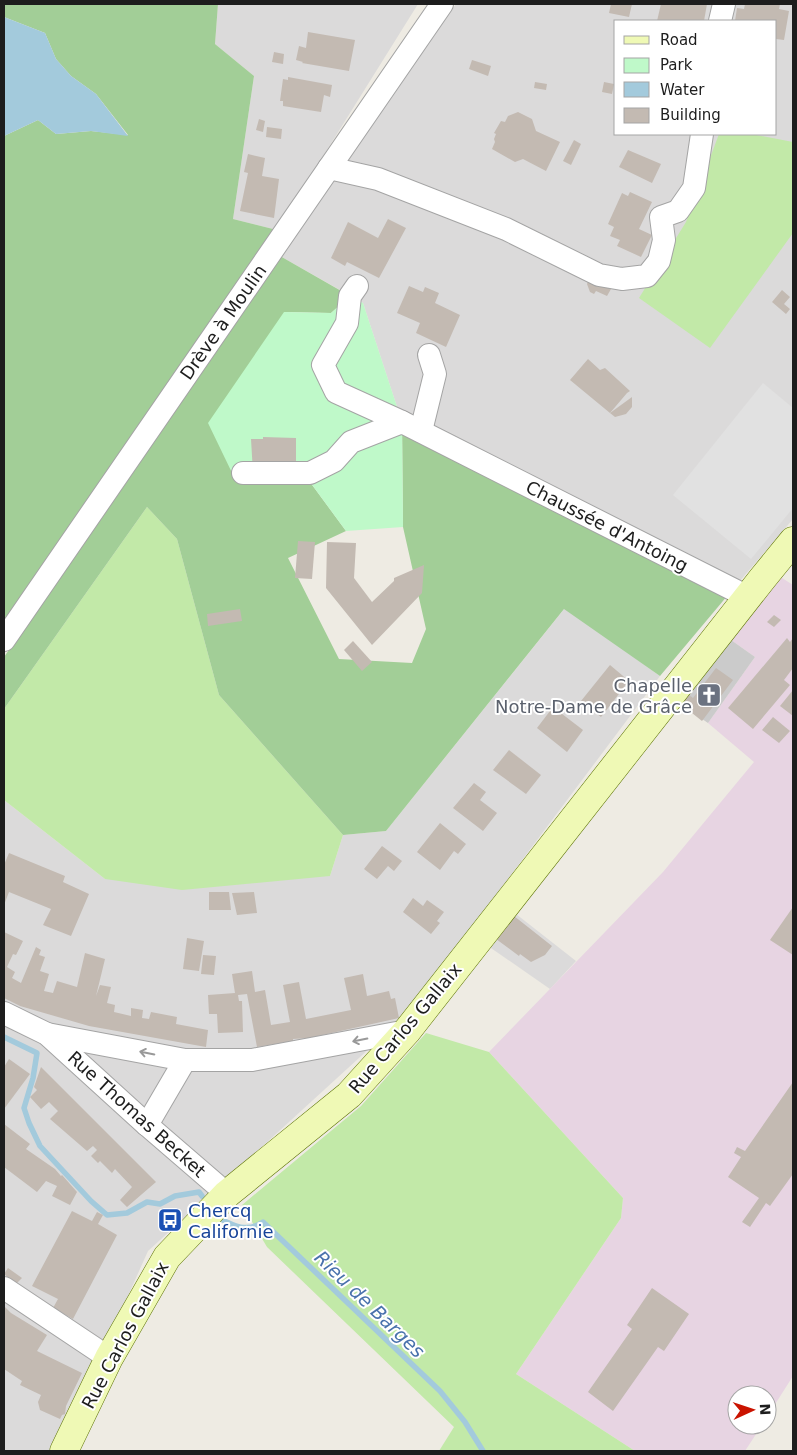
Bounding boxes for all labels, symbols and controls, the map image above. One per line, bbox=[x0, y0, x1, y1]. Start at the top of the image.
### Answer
legend bbox=[614, 20, 777, 135]
text: Road bbox=[660, 31, 698, 49]
text: Park bbox=[660, 56, 693, 74]
text: Water bbox=[660, 81, 705, 99]
text: Building bbox=[660, 106, 721, 124]
street label: Drève à Moulin bbox=[176, 260, 270, 384]
street label: Chaussée d'Antoing bbox=[522, 476, 692, 576]
place label: Chapelle Notre-Dame de Grâce bbox=[495, 675, 692, 717]
church icon: Chapelle Notre-Dame de Grâce bbox=[696, 682, 722, 708]
street label: Rue Carlos Gallaix bbox=[344, 958, 466, 1097]
one-way arrow bbox=[352, 1035, 368, 1045]
street label: Rue Thomas Becket bbox=[64, 1047, 210, 1181]
one-way arrow bbox=[139, 1048, 155, 1058]
place label: Chercq Californie bbox=[188, 1200, 274, 1242]
bus stop icon: Chercq Californie bbox=[157, 1207, 183, 1233]
water label: Rieu de Barges bbox=[310, 1246, 430, 1362]
street label: Rue Carlos Gallaix bbox=[77, 1258, 173, 1412]
north arrow bbox=[727, 1385, 777, 1435]
text: N bbox=[757, 1403, 773, 1416]

